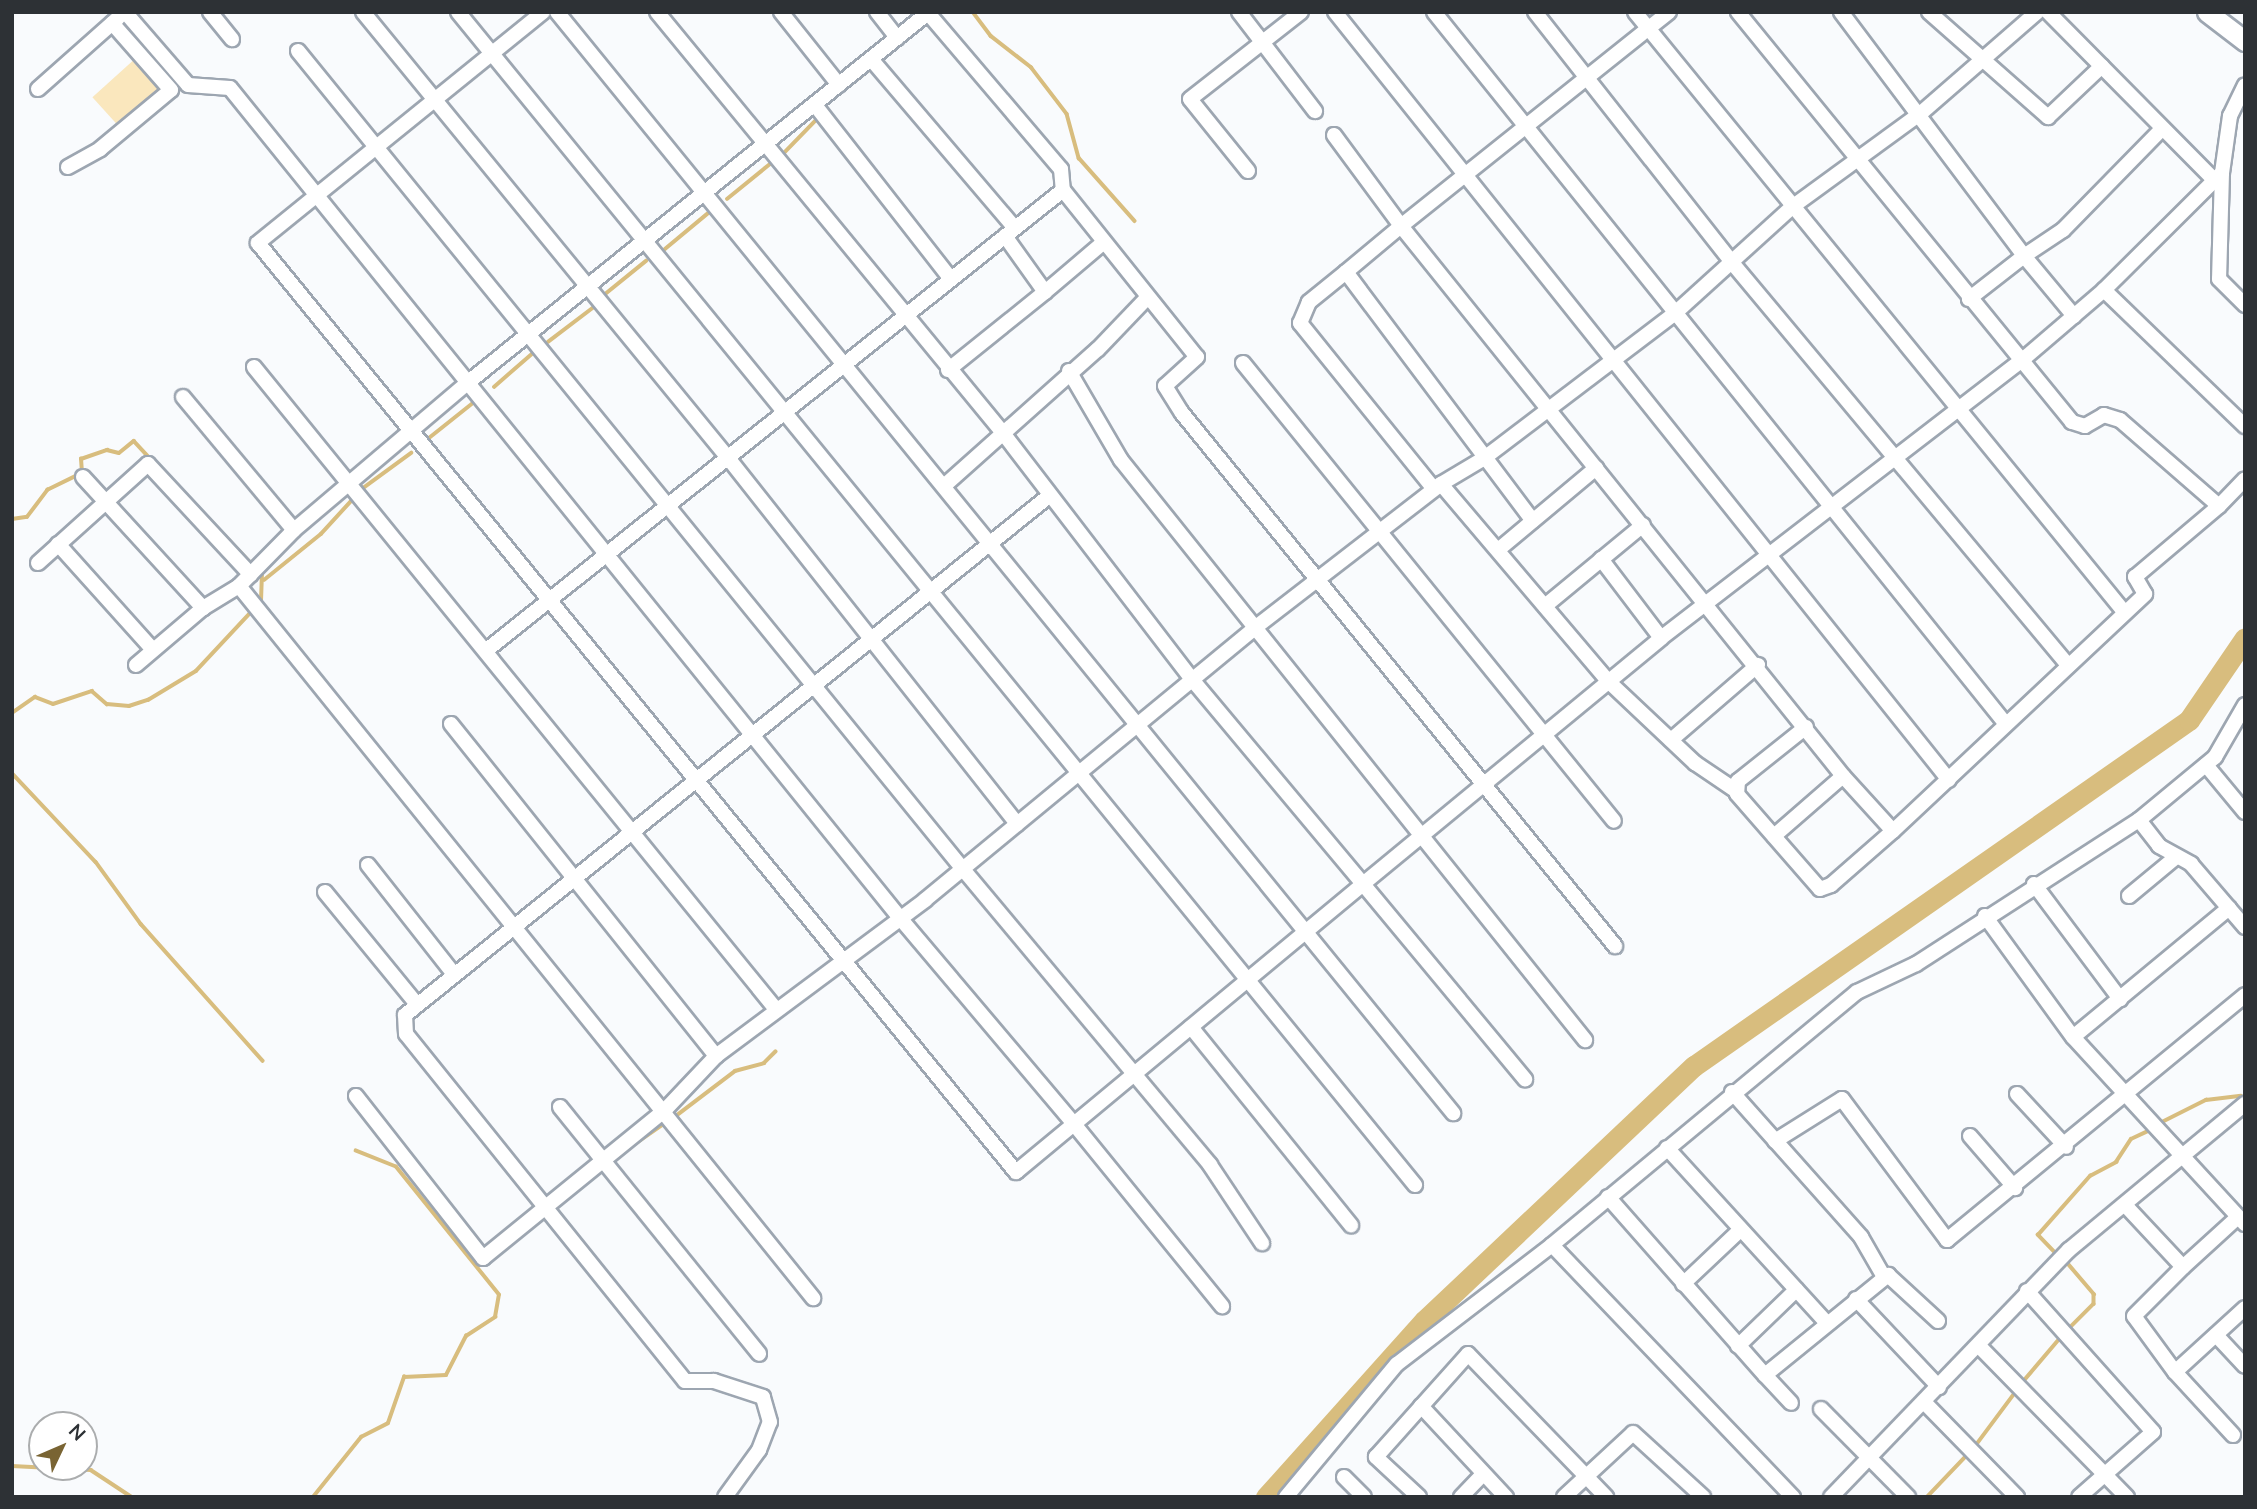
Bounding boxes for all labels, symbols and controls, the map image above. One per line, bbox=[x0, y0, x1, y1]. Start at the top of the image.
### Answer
north arrow bbox=[28, 1411, 98, 1481]
text: N bbox=[62, 1419, 91, 1447]

